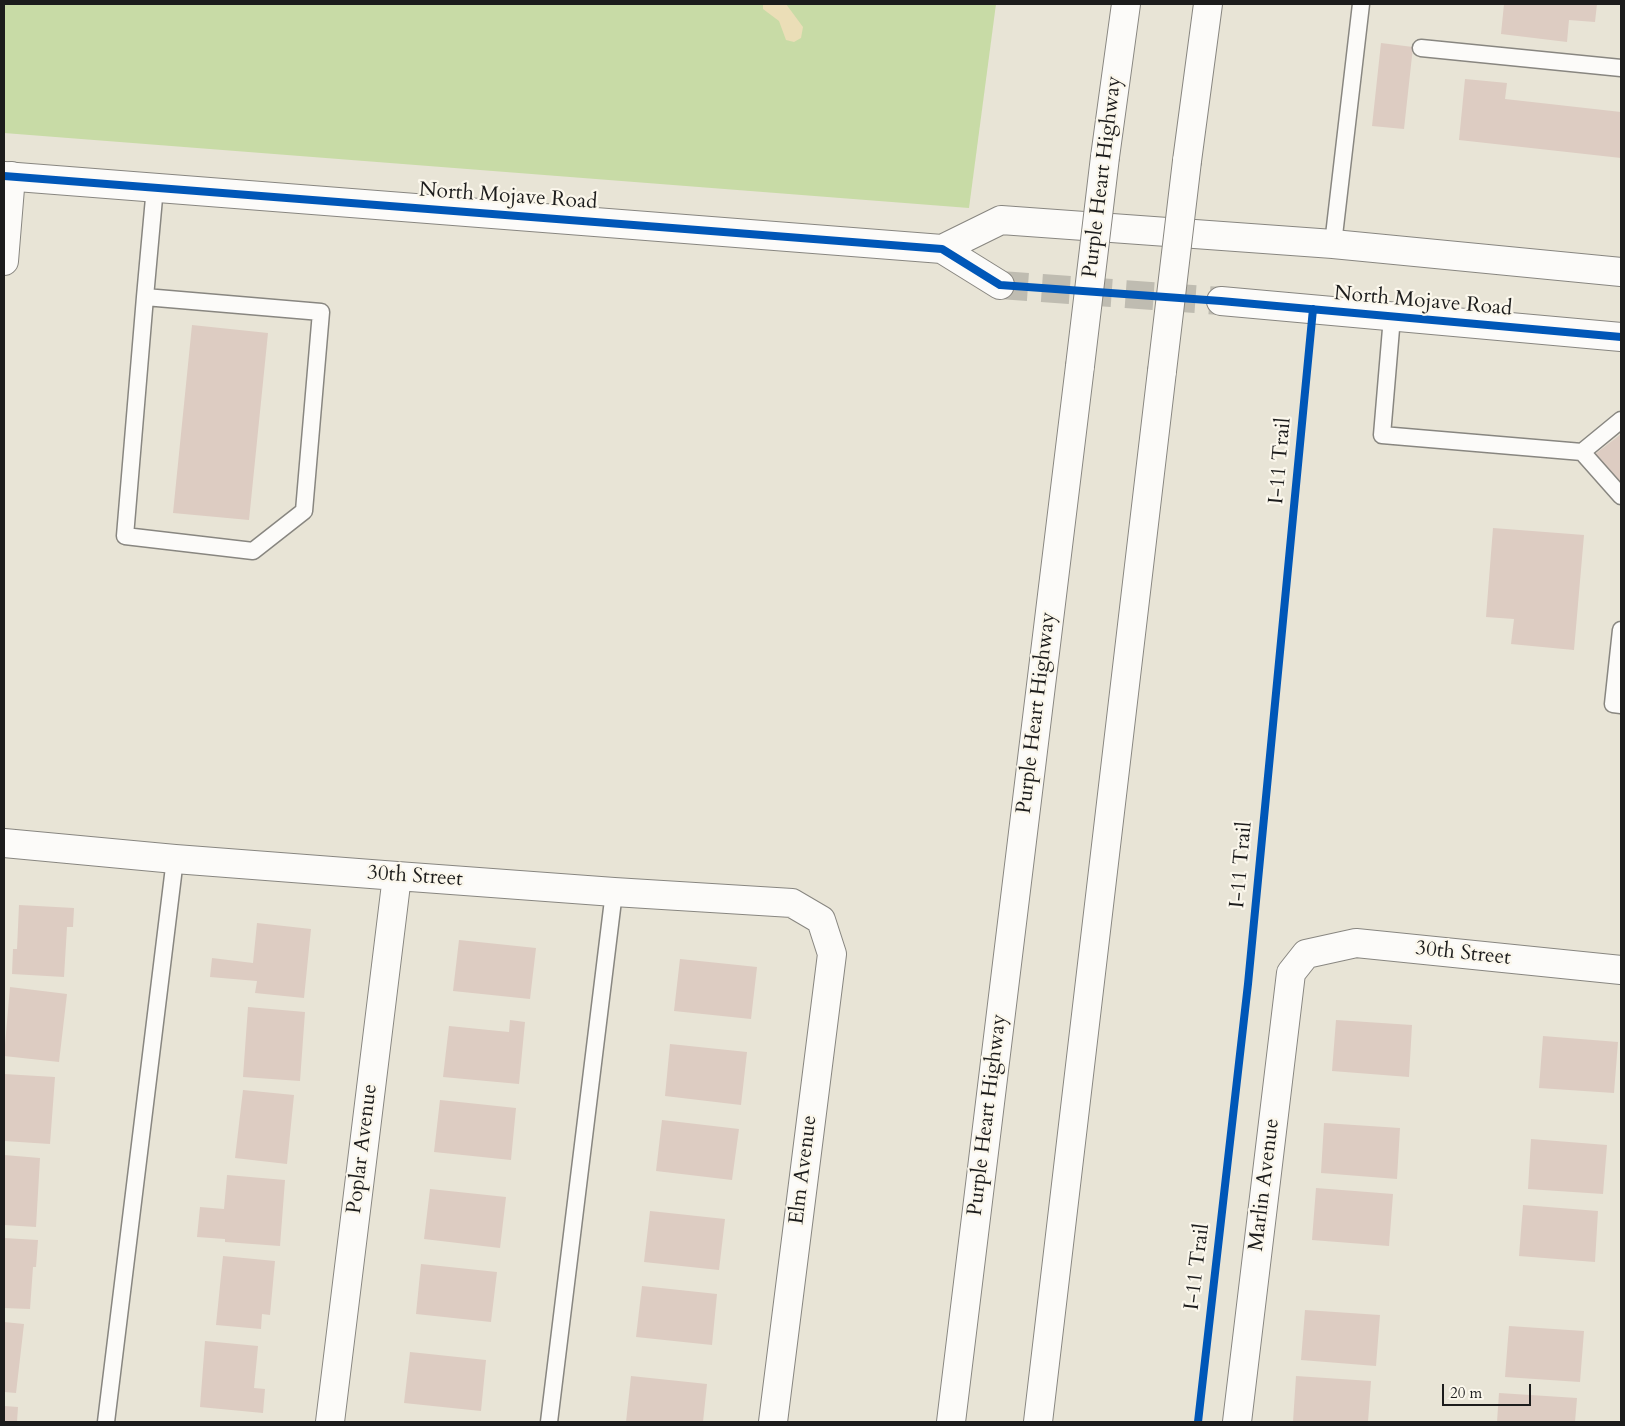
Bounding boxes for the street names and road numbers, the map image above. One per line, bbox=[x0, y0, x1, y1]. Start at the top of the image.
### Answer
street label: Purple Heart Highway bbox=[1078, 75, 1128, 279]
street label: North Mojave Road bbox=[418, 178, 598, 216]
street label: North Mojave Road bbox=[1333, 282, 1513, 322]
street label: I-11 Trail bbox=[1265, 417, 1297, 505]
street label: Purple Heart Highway bbox=[1012, 611, 1062, 815]
street label: I-11 Trail bbox=[1226, 821, 1258, 909]
street label: 30th Street bbox=[366, 861, 464, 893]
street label: 30th Street bbox=[1414, 936, 1512, 972]
street label: Purple Heart Highway bbox=[963, 1013, 1013, 1217]
street label: Poplar Avenue bbox=[343, 1083, 383, 1215]
street label: Elm Avenue bbox=[785, 1114, 823, 1226]
street label: Marlin Avenue bbox=[1244, 1117, 1286, 1253]
street label: I-11 Trail bbox=[1180, 1222, 1216, 1312]

